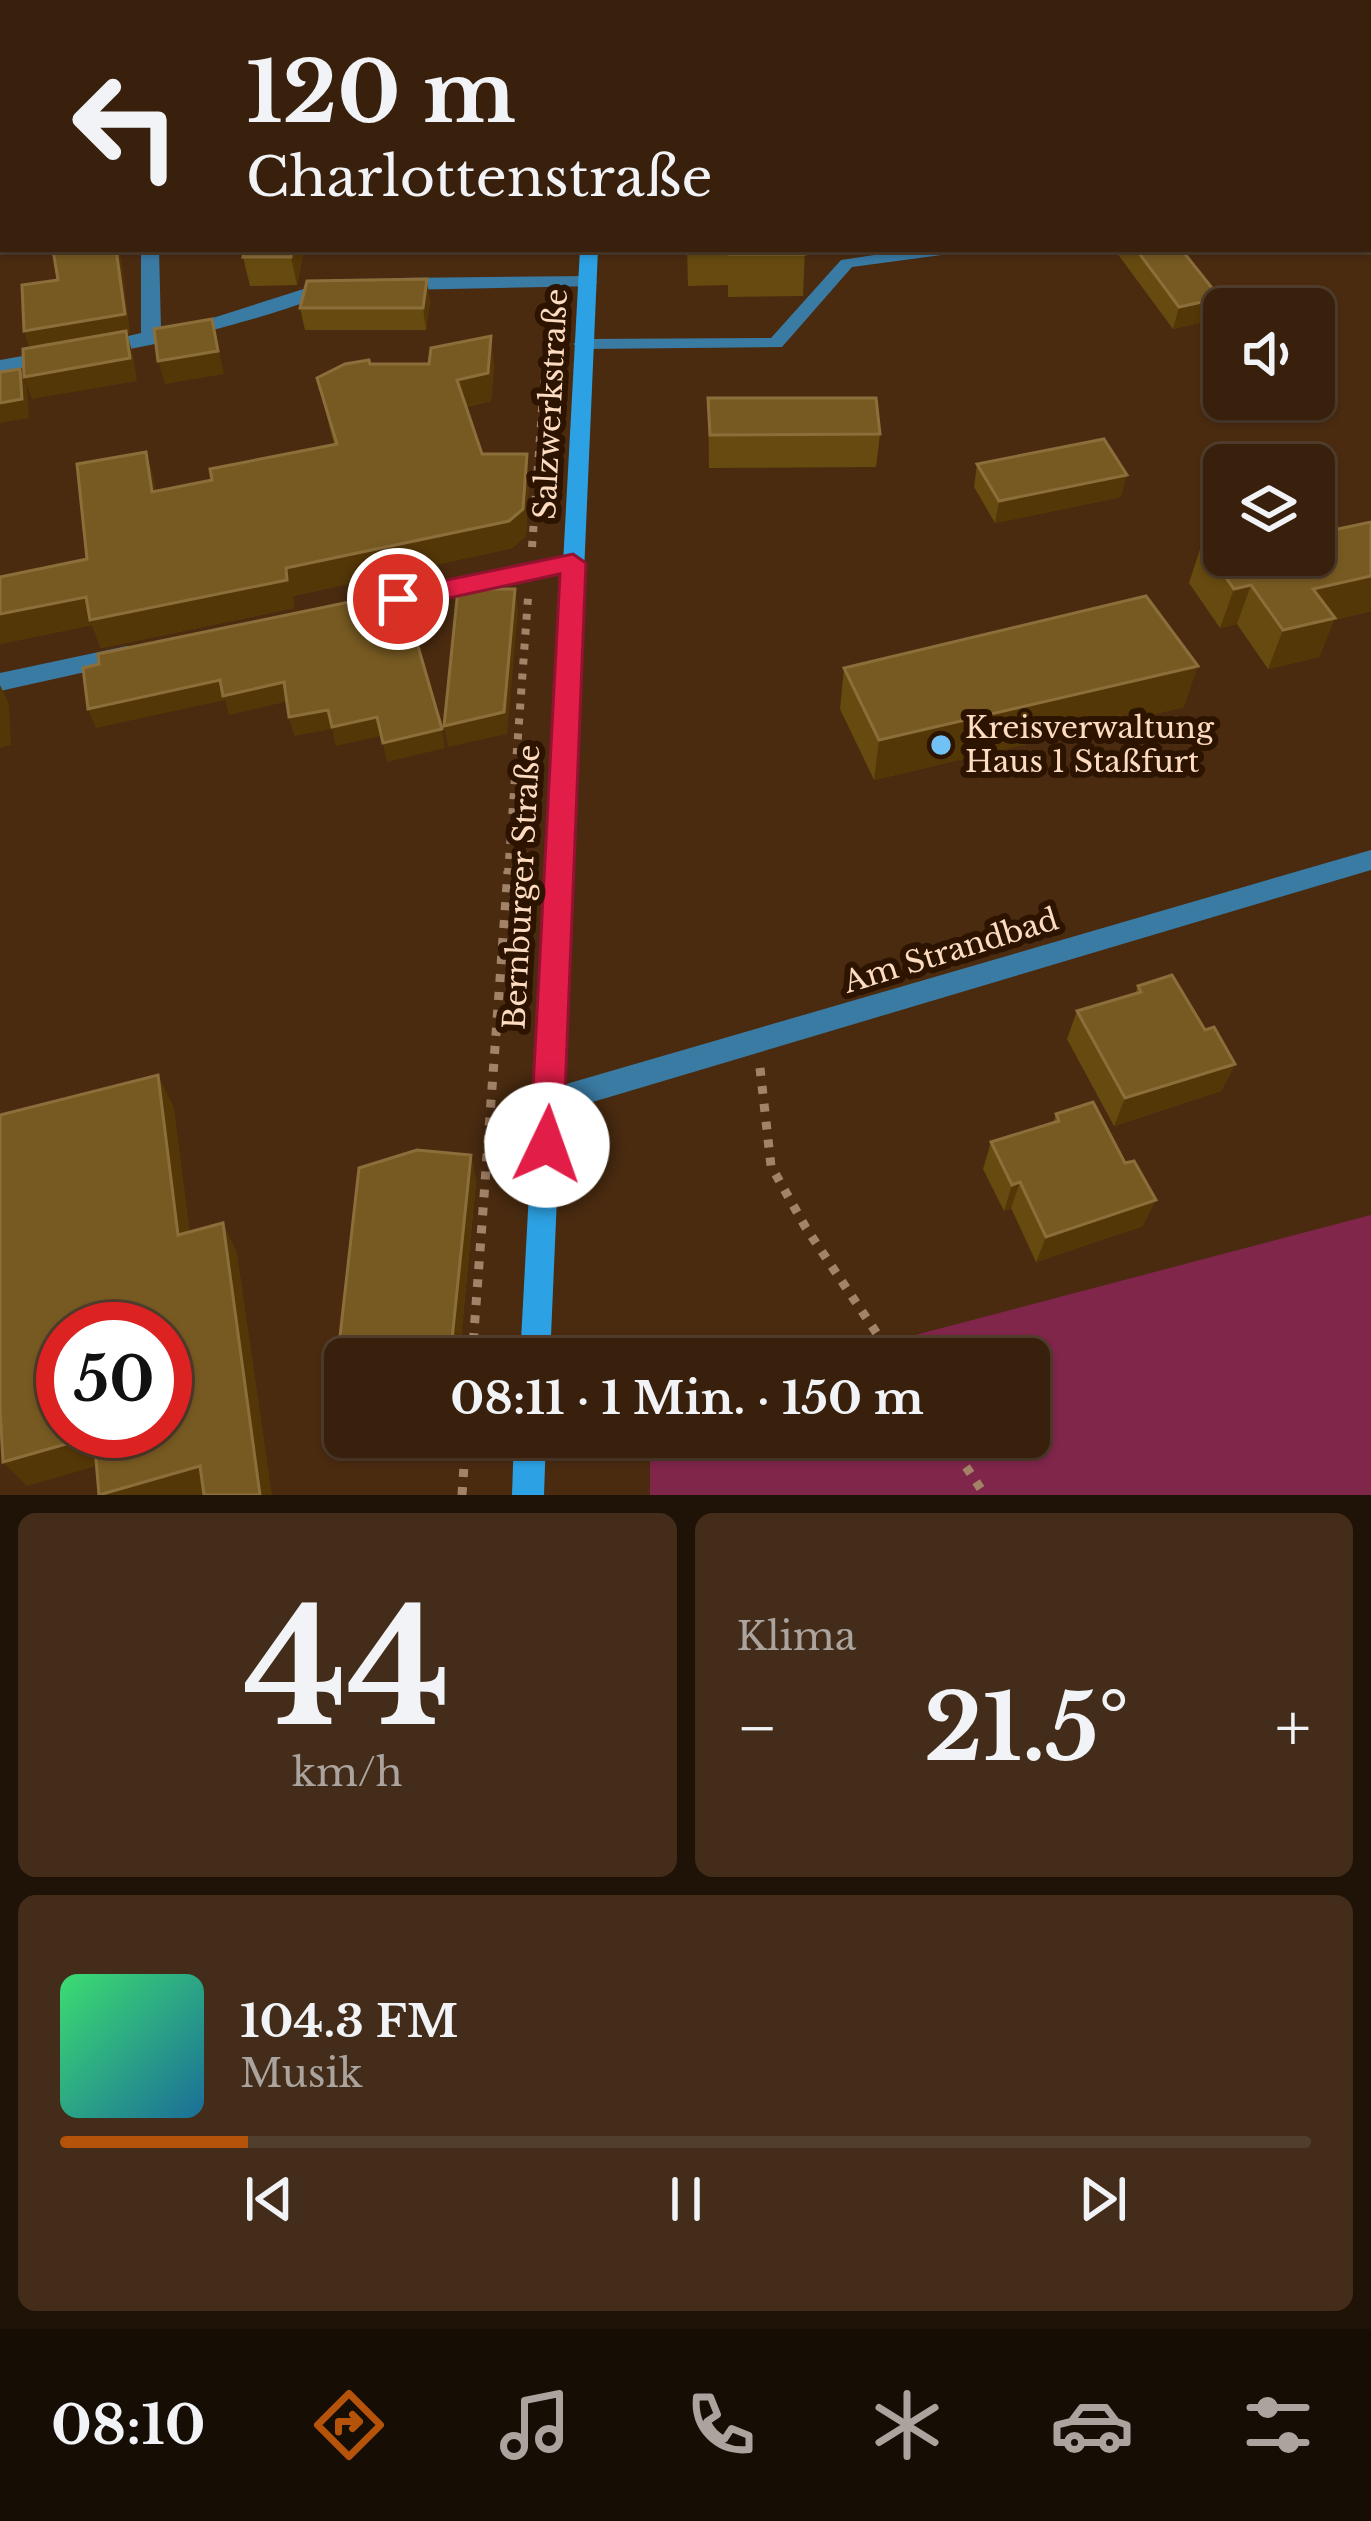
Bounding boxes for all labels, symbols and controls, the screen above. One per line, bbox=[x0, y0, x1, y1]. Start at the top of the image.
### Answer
text: 120 m bbox=[246, 41, 516, 145]
icon: left bbox=[48, 48, 204, 204]
text: Charlottenstraße bbox=[246, 144, 712, 211]
street label: Salzwerkstraße bbox=[526, 288, 575, 520]
map controls bbox=[1203, 288, 1335, 576]
button: sound bbox=[1203, 288, 1335, 420]
button: layers bbox=[1203, 444, 1335, 576]
pin bbox=[347, 548, 449, 650]
icon: arrive bbox=[365, 566, 431, 632]
place label: Kreisverwaltung Haus 1 Staßfurt bbox=[965, 709, 1215, 780]
marker: Kreisverwaltung Haus 1 Staßfurt bbox=[928, 732, 954, 758]
street label: Bernburger Straße bbox=[496, 743, 547, 1031]
street label: Am Strandbad bbox=[838, 900, 1063, 1001]
position arrow bbox=[484, 1082, 610, 1208]
speed limit sign: 50 bbox=[36, 1302, 192, 1458]
text: 08:11 · 1 Min. · 150 m bbox=[450, 1370, 924, 1426]
text: 44 bbox=[244, 1573, 451, 1766]
text: Klima bbox=[737, 1612, 856, 1661]
text: 21.5° bbox=[924, 1673, 1129, 1784]
text: − bbox=[737, 1687, 778, 1769]
text: + bbox=[1275, 1687, 1311, 1769]
text: km/h bbox=[292, 1748, 403, 1797]
text: 104.3 FM bbox=[240, 1993, 458, 2049]
text: Musik bbox=[240, 2049, 363, 2098]
icon: previous bbox=[236, 2166, 302, 2232]
icon: pause bbox=[653, 2166, 719, 2232]
icon: next bbox=[1070, 2166, 1136, 2232]
icon: directions bbox=[307, 2383, 391, 2467]
icon: music bbox=[493, 2383, 577, 2467]
icon: phone bbox=[679, 2383, 763, 2467]
icon: climate bbox=[865, 2383, 949, 2467]
icon: car bbox=[1050, 2383, 1134, 2467]
icon: filters bbox=[1236, 2383, 1320, 2467]
text: 08:10 bbox=[51, 2392, 206, 2459]

